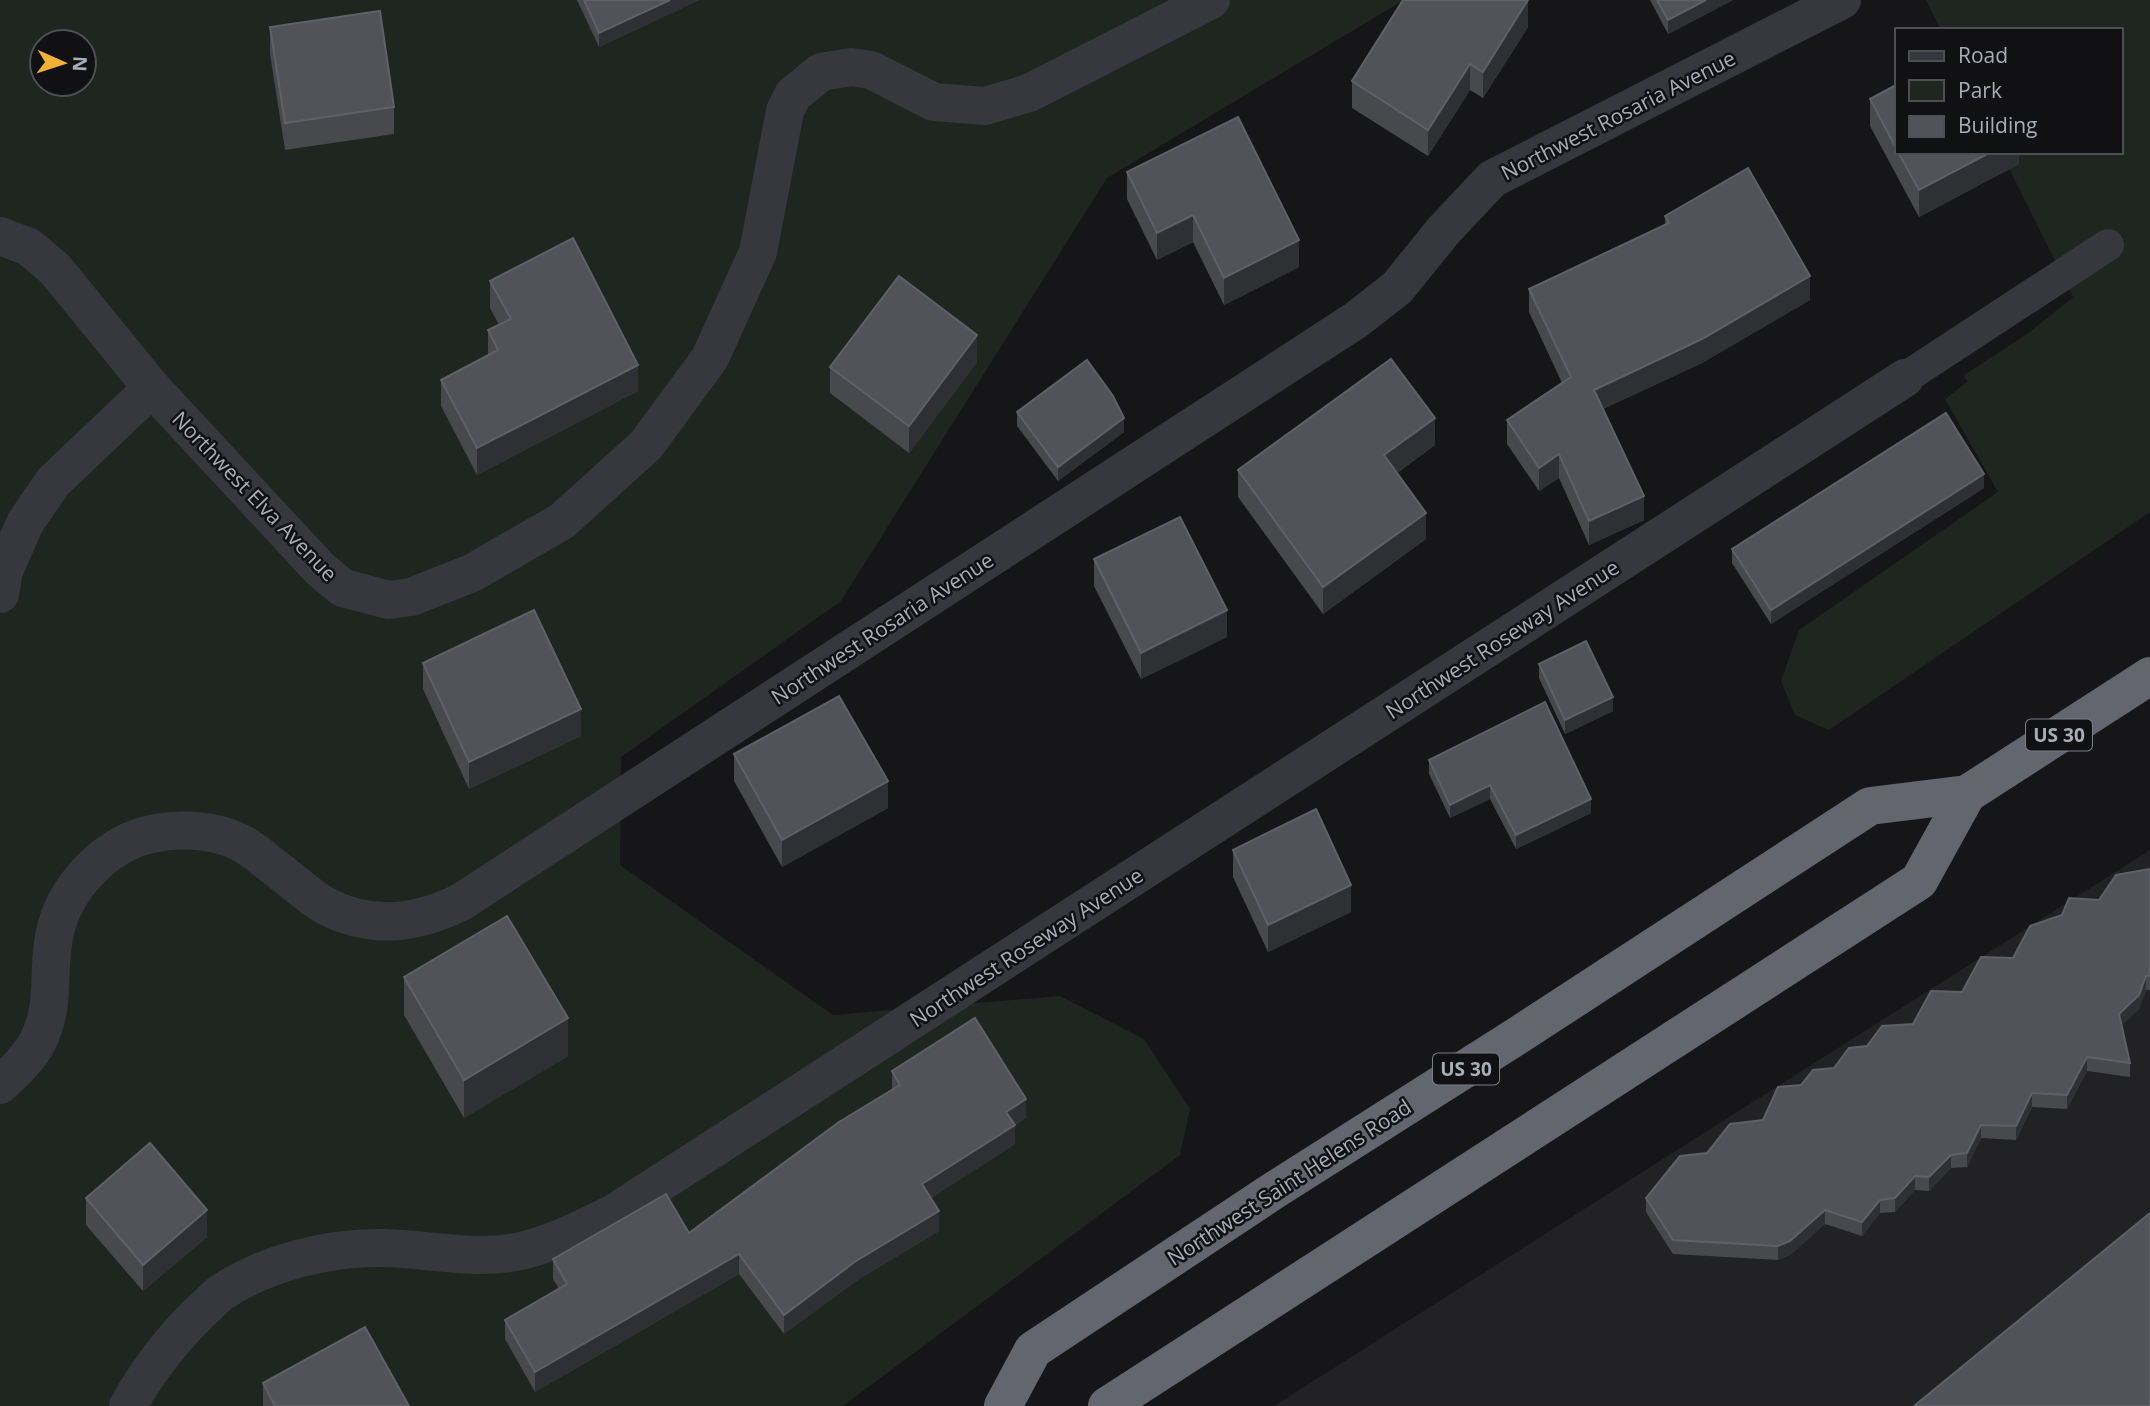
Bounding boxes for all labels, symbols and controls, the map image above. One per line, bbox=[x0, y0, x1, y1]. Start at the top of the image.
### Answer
north arrow bbox=[28, 28, 98, 98]
legend bbox=[1895, 28, 2122, 154]
text: Road bbox=[1958, 41, 2008, 69]
street label: Northwest Rosaria Avenue bbox=[1496, 44, 1740, 186]
text: N bbox=[67, 55, 93, 72]
text: Park bbox=[1958, 76, 2002, 104]
text: Building bbox=[1958, 111, 2037, 139]
street label: Northwest Elva Avenue bbox=[166, 405, 344, 587]
street label: Northwest Rosaria Avenue bbox=[765, 546, 999, 710]
street label: Northwest Roseway Avenue bbox=[1380, 553, 1624, 725]
road number: US 30 bbox=[2026, 720, 2092, 750]
street label: Northwest Roseway Avenue bbox=[904, 861, 1148, 1033]
road number: US 30 bbox=[1433, 1054, 1499, 1084]
street label: Northwest Saint Helens Road bbox=[1162, 1093, 1416, 1271]

